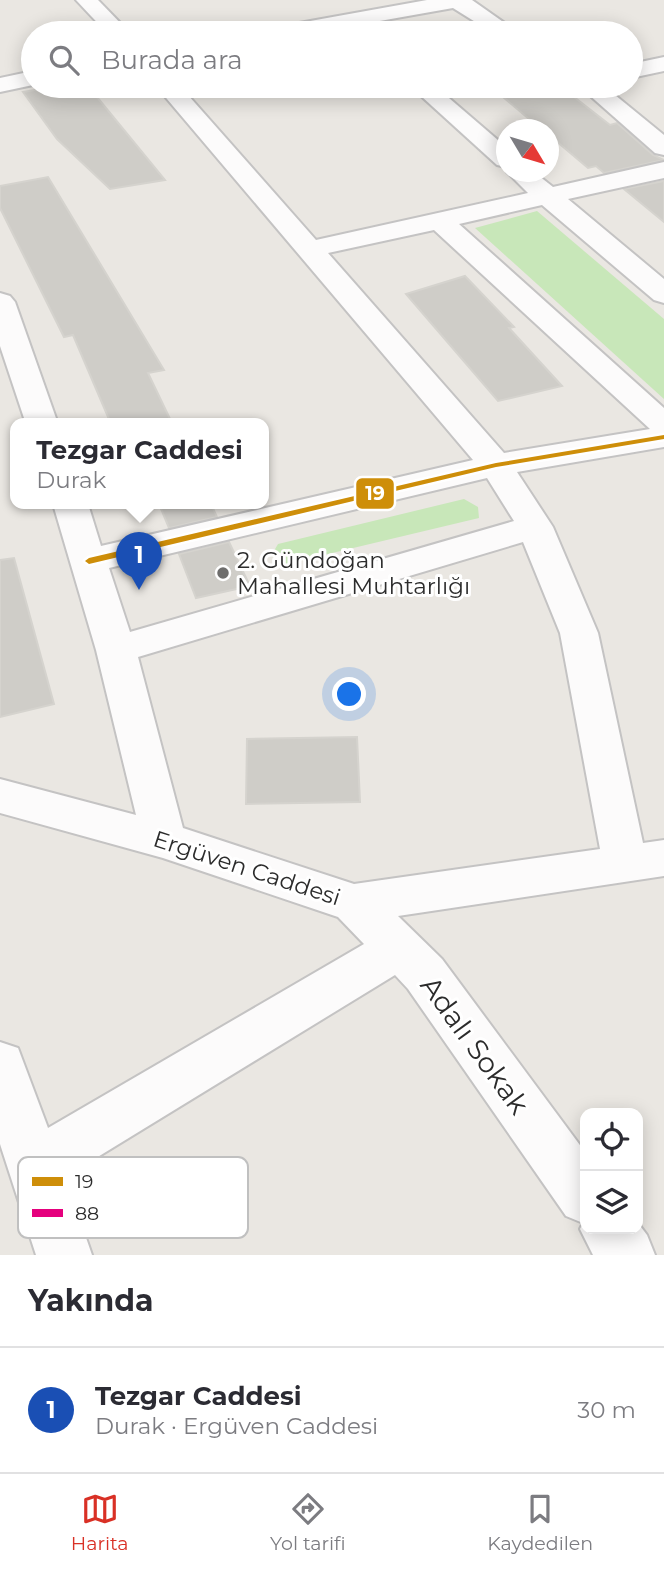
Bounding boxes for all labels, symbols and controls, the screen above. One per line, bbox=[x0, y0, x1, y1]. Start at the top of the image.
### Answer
search box bbox=[21, 21, 643, 98]
icon: search bbox=[45, 41, 83, 79]
text: Burada ara bbox=[101, 44, 243, 76]
north arrow bbox=[496, 119, 559, 182]
popup bbox=[10, 418, 269, 509]
text: Tezgar Caddesi bbox=[36, 434, 243, 466]
text: Durak bbox=[36, 466, 106, 494]
line badge: 19 bbox=[355, 477, 395, 510]
text: 19 bbox=[365, 482, 385, 505]
pin: 1 bbox=[116, 532, 162, 590]
place label: 2. Gündoğan Mahallesi Muhtarlığı bbox=[237, 546, 470, 600]
marker: 2. Gündoğan Mahallesi Muhtarlığı bbox=[215, 565, 231, 581]
your location bbox=[332, 677, 366, 711]
street label: Ergüven Caddesi bbox=[150, 825, 344, 911]
street label: Adalı Sokak bbox=[414, 969, 537, 1121]
map controls bbox=[580, 1108, 643, 1234]
button: locate bbox=[580, 1108, 643, 1171]
legend bbox=[18, 1157, 248, 1238]
text: 19 bbox=[75, 1170, 93, 1193]
button: layers bbox=[580, 1171, 643, 1234]
text: 88 bbox=[75, 1202, 99, 1225]
text: Yakında bbox=[28, 1282, 154, 1319]
text: Tezgar Caddesi bbox=[95, 1380, 302, 1412]
text: 1 bbox=[46, 1396, 56, 1424]
text: 30 m bbox=[577, 1396, 636, 1424]
text: Durak · Ergüven Caddesi bbox=[95, 1412, 378, 1440]
tab: Harita bbox=[71, 1490, 128, 1555]
tab: Yol tarifi bbox=[270, 1490, 346, 1555]
tab: Kaydedilen bbox=[487, 1490, 593, 1555]

